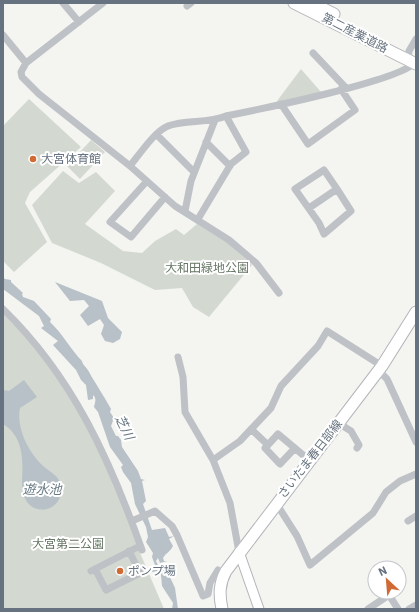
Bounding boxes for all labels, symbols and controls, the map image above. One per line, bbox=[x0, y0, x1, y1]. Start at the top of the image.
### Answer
street label: 第二産業道路 bbox=[320, 10, 391, 56]
place label: 大宮体育館 bbox=[41, 151, 101, 166]
marker: 大宮体育館 bbox=[28, 154, 38, 164]
park label: 大和田緑地公園 bbox=[165, 260, 249, 275]
water label: 芝川 bbox=[111, 412, 139, 444]
street label: さいたま春日部線 bbox=[274, 416, 345, 501]
water label: 遊水池 bbox=[22, 481, 63, 498]
park label: 大宮第二公園 bbox=[32, 536, 104, 551]
north arrow bbox=[367, 560, 407, 600]
place label: ポンプ場 bbox=[128, 563, 176, 578]
text: N bbox=[376, 563, 389, 579]
marker: ポンプ場 bbox=[115, 566, 125, 576]

